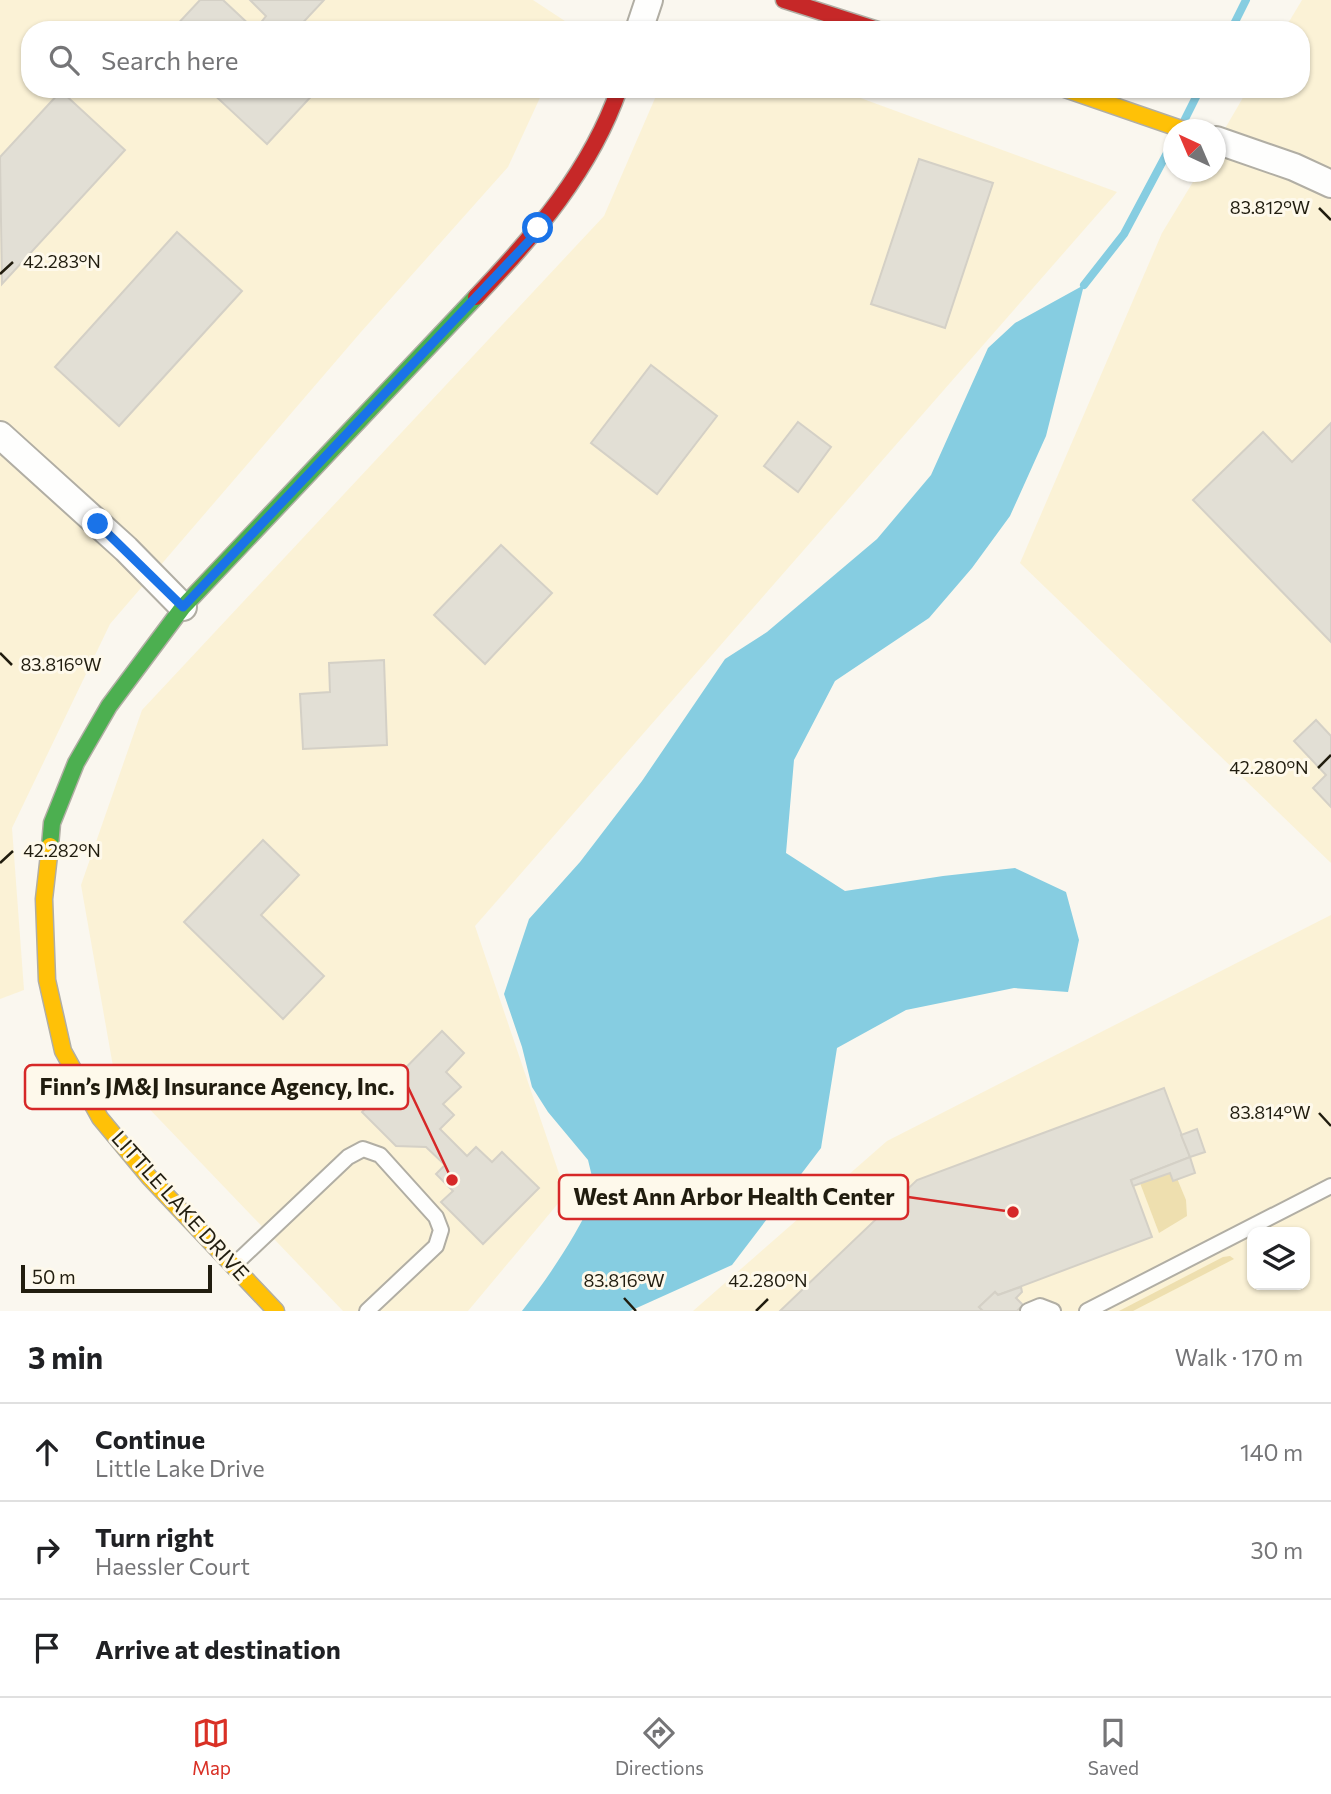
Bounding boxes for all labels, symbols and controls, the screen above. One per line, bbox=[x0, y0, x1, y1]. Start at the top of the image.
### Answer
search box bbox=[21, 21, 1310, 98]
icon: search bbox=[45, 41, 83, 79]
text: Search here bbox=[101, 44, 239, 75]
north arrow bbox=[1163, 119, 1226, 182]
text: 83.812°W bbox=[1230, 196, 1310, 218]
route start bbox=[522, 212, 553, 243]
text: 42.283°N bbox=[23, 250, 101, 272]
route end bbox=[82, 508, 113, 539]
text: 83.816°W bbox=[20, 653, 102, 675]
text: 42.280°N bbox=[1229, 756, 1309, 778]
text: 42.282°N bbox=[23, 839, 101, 861]
callout: Finn’s JM&J Insurance Agency, Inc. bbox=[25, 1065, 408, 1109]
text: Finn’s JM&J Insurance Agency, Inc. bbox=[39, 1072, 395, 1100]
text: 83.814°W bbox=[1230, 1101, 1311, 1123]
street label: LITTLE LAKE DRIVE bbox=[107, 1125, 255, 1285]
callout: West Ann Arbor Health Center bbox=[559, 1175, 908, 1219]
text: West Ann Arbor Health Center bbox=[573, 1182, 895, 1210]
map controls bbox=[1247, 1227, 1310, 1290]
button: layers bbox=[1247, 1227, 1310, 1290]
scale bar bbox=[21, 1262, 212, 1294]
text: 50 m bbox=[32, 1265, 76, 1288]
text: 83.816°W bbox=[583, 1269, 665, 1291]
text: 42.280°N bbox=[728, 1269, 808, 1291]
text: 3 min bbox=[28, 1338, 103, 1375]
text: Walk · 170 m bbox=[1175, 1343, 1303, 1371]
text: Continue bbox=[95, 1423, 205, 1454]
icon: ahead bbox=[28, 1433, 66, 1471]
text: 140 m bbox=[1240, 1438, 1303, 1466]
text: Little Lake Drive bbox=[95, 1454, 265, 1482]
text: Turn right bbox=[95, 1521, 214, 1552]
icon: right bbox=[28, 1531, 66, 1569]
text: 30 m bbox=[1250, 1536, 1303, 1564]
text: Haessler Court bbox=[95, 1552, 250, 1580]
icon: arrive bbox=[28, 1629, 66, 1667]
text: Arrive at destination bbox=[95, 1633, 341, 1664]
tab: Map bbox=[192, 1714, 231, 1779]
tab: Directions bbox=[615, 1714, 704, 1779]
tab: Saved bbox=[1088, 1714, 1139, 1779]

